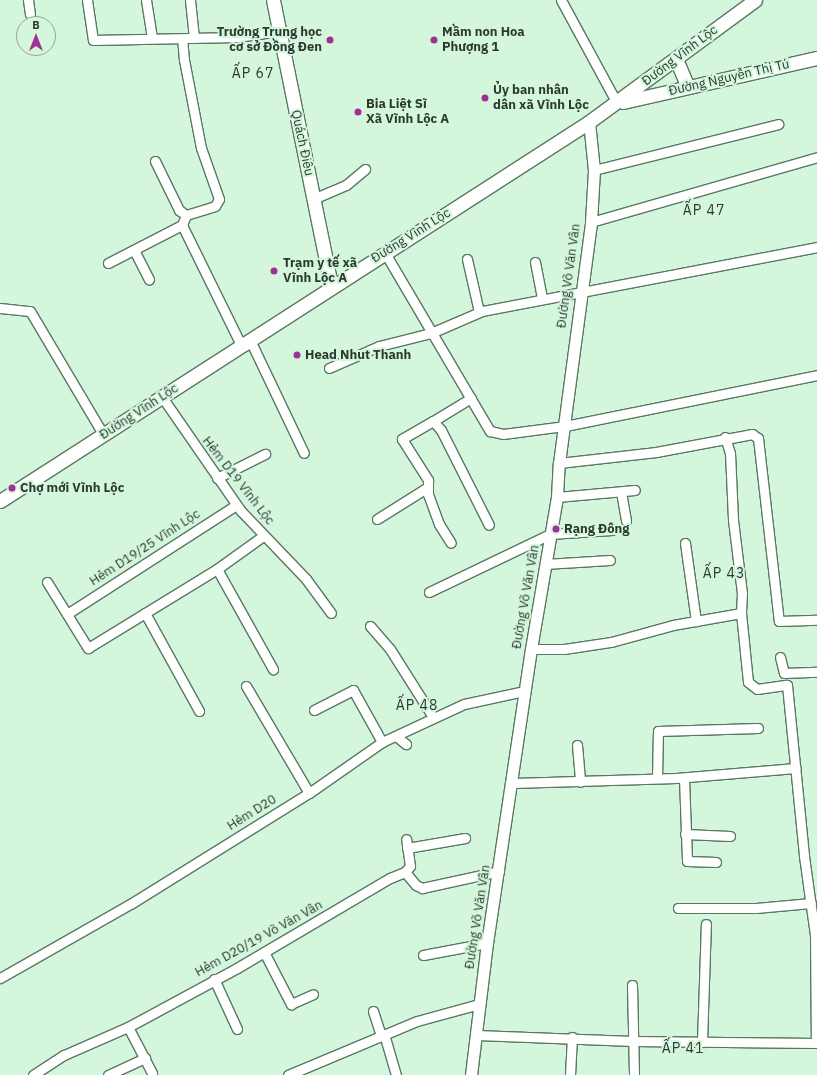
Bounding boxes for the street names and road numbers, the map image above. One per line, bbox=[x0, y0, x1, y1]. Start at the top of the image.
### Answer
street label: Đường Vĩnh Lộc bbox=[639, 23, 721, 89]
street label: Đường Nguyễn Thị Tú bbox=[667, 57, 791, 99]
street label: Quách Điêu bbox=[287, 109, 317, 177]
street label: Đường Vĩnh Lộc bbox=[369, 205, 453, 267]
street label: Đường Võ Văn Vân bbox=[554, 223, 584, 329]
street label: Đường Vĩnh Lộc bbox=[97, 381, 181, 443]
street label: Hẻm D19 Vĩnh Lộc bbox=[199, 434, 277, 528]
street label: Hẻm D19/25 Vĩnh Lộc bbox=[87, 506, 203, 590]
street label: Đường Võ Văn Vân bbox=[509, 544, 543, 650]
street label: Hẻm D20 bbox=[225, 792, 279, 834]
street label: Đường Võ Văn Vân bbox=[462, 864, 494, 970]
street label: Hẻm D20/19 Võ Văn Vân bbox=[193, 897, 325, 981]

